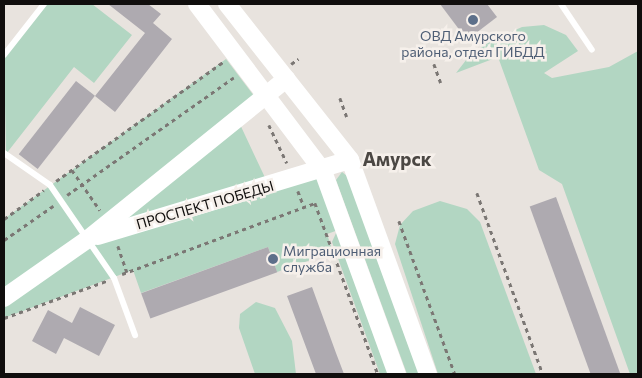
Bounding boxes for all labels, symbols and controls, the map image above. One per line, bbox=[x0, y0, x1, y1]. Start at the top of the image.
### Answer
marker: ОВД Амурского района, отдел ГИБДД bbox=[467, 14, 479, 26]
place label: ОВД Амурского района, отдел ГИБДД bbox=[401, 28, 545, 60]
district label: Амурск bbox=[362, 148, 432, 170]
street label: ПРОСПЕКТ ПОБЕДЫ bbox=[134, 177, 276, 233]
place label: Миграционная служба bbox=[283, 243, 381, 276]
marker: Миграционная служба bbox=[267, 253, 279, 265]

